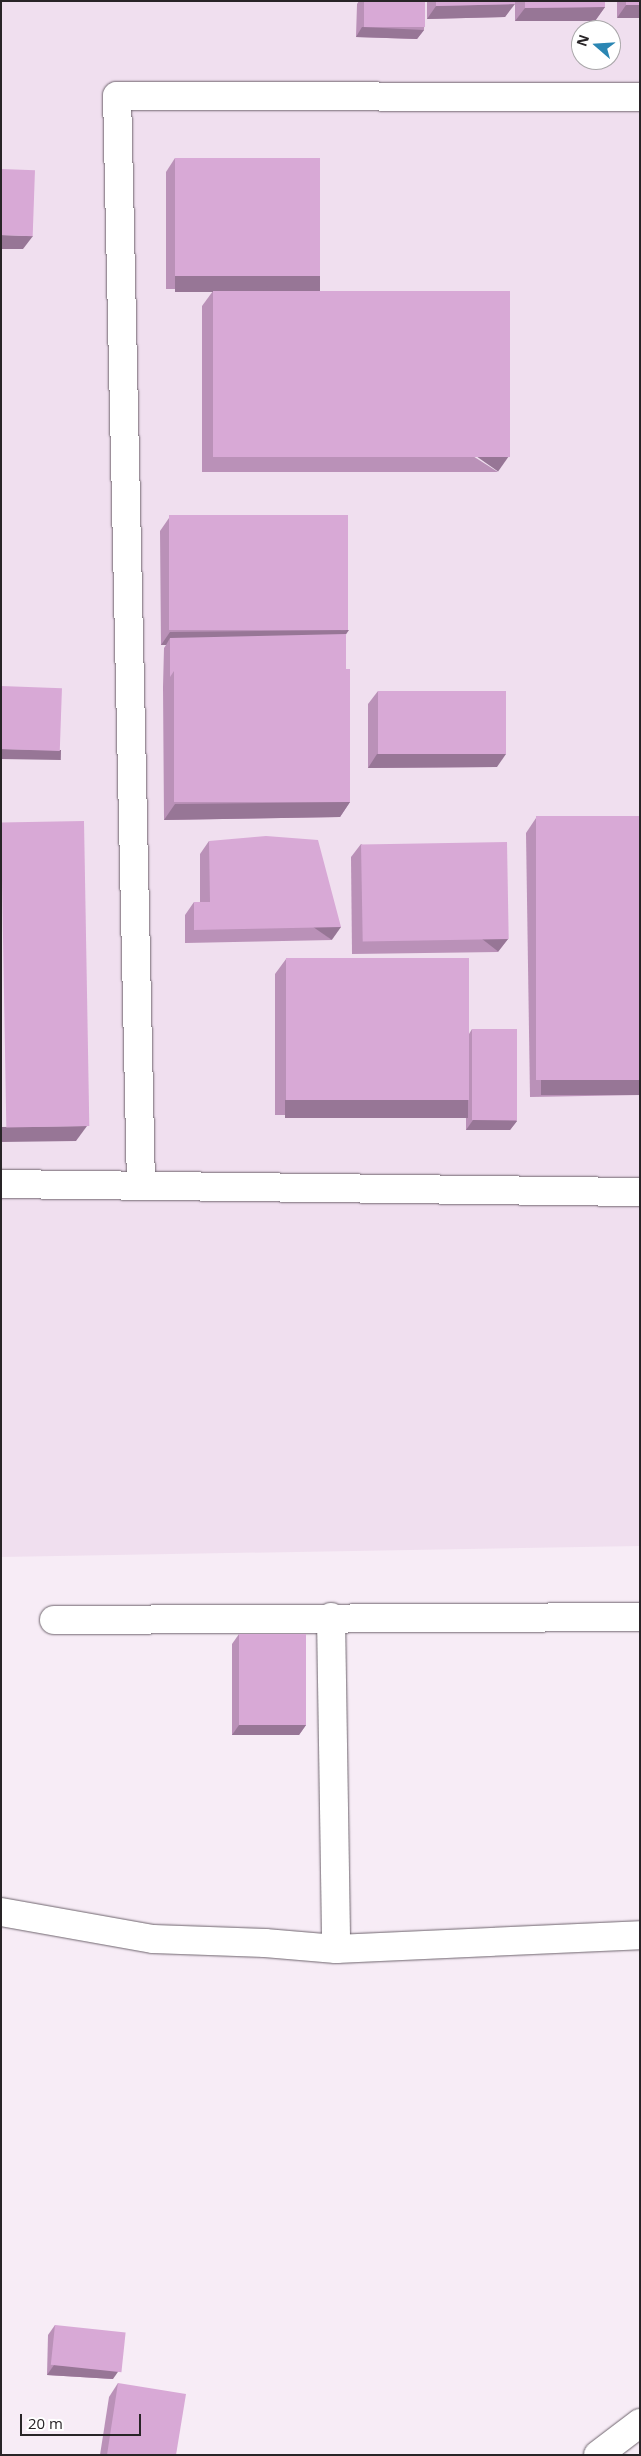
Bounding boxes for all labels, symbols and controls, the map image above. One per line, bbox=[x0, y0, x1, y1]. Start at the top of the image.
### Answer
north arrow bbox=[571, 20, 621, 70]
text: N bbox=[571, 32, 593, 49]
scale bar bbox=[22, 2404, 144, 2436]
text: 20 m bbox=[28, 2413, 63, 2433]

